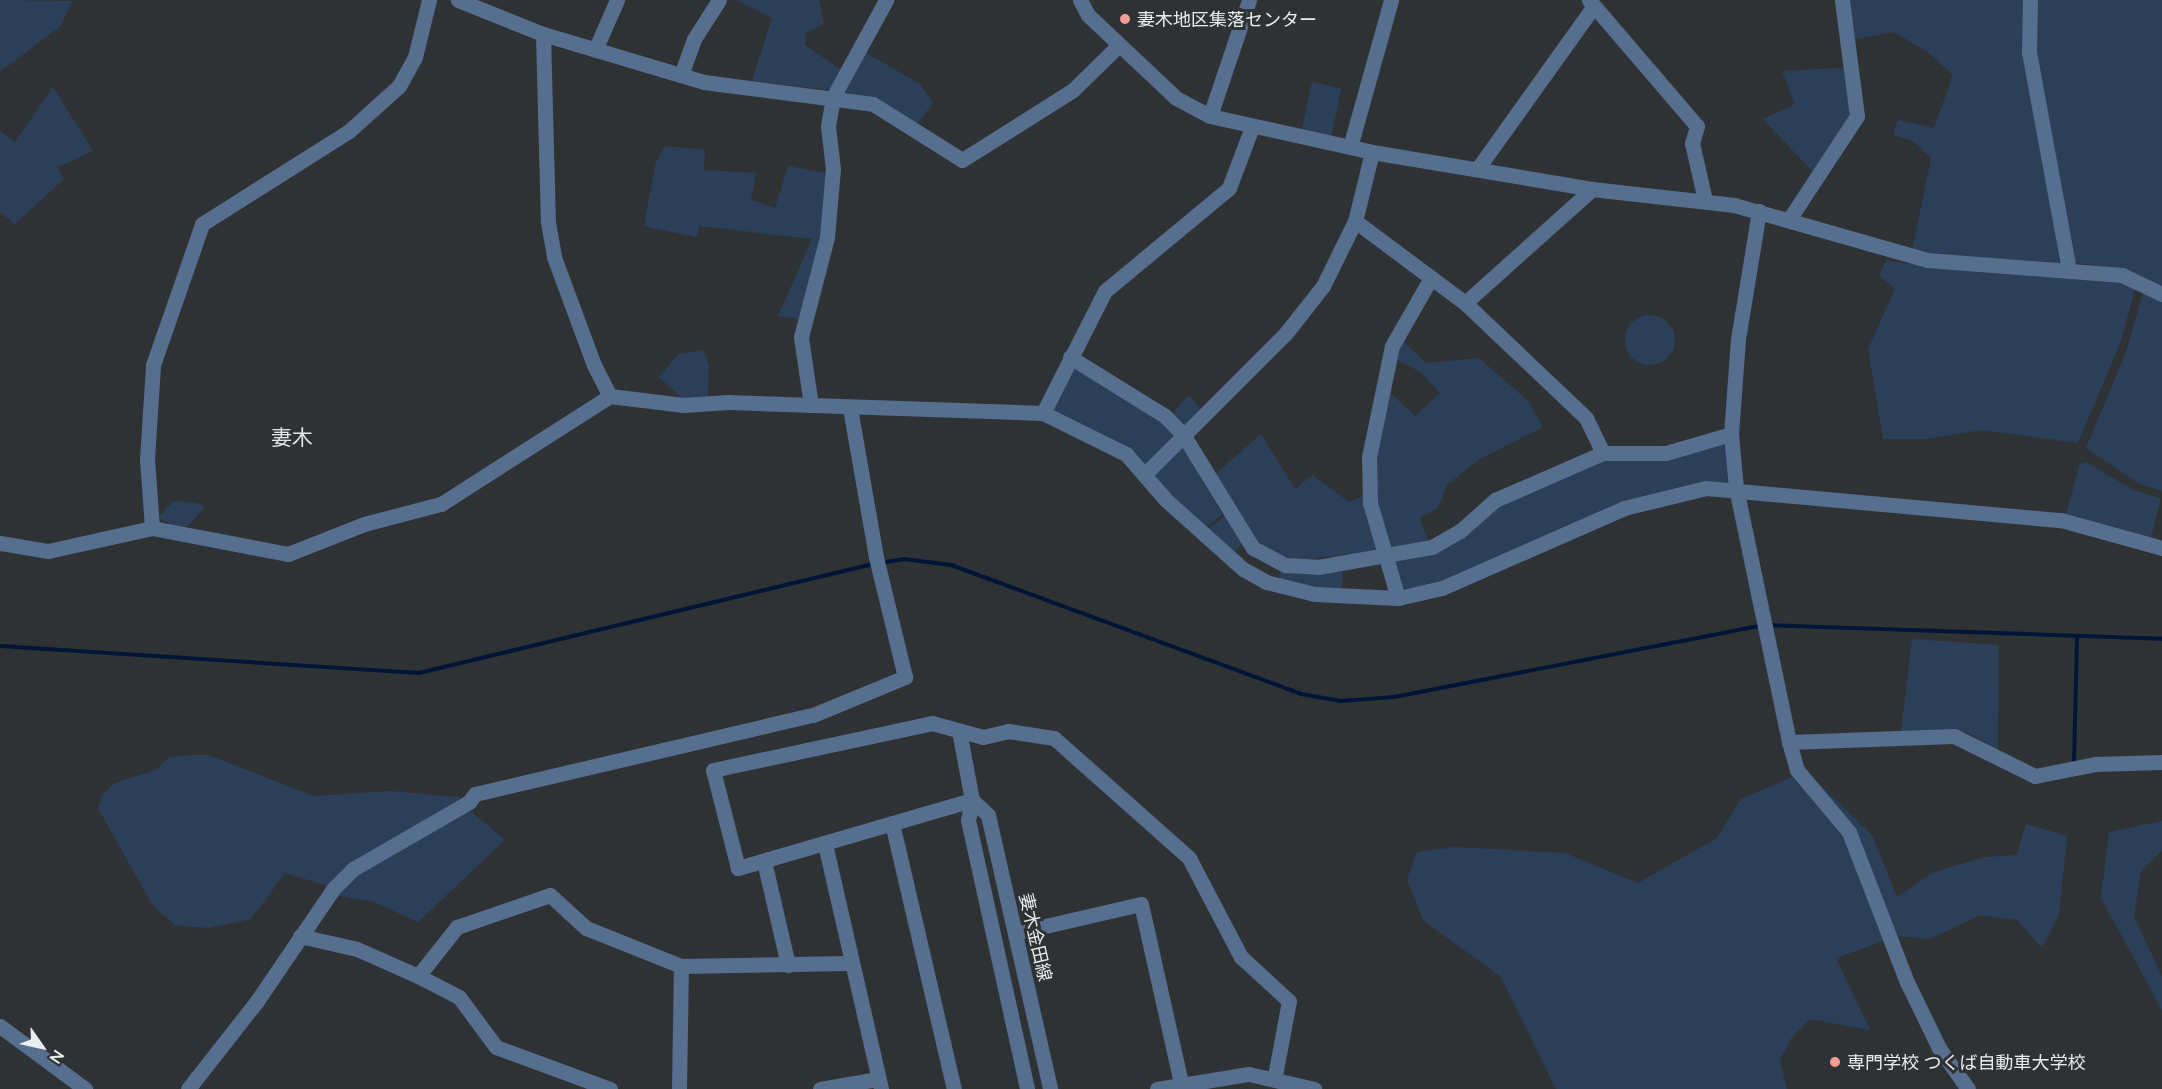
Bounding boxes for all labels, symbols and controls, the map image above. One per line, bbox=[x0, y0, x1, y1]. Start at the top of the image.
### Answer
place label: 妻木地区集落センター bbox=[1137, 8, 1317, 30]
marker: 妻木地区集落センター bbox=[1118, 12, 1132, 26]
district label: 妻木 bbox=[271, 424, 313, 450]
street label: 妻木金田線 bbox=[1015, 891, 1057, 983]
north arrow bbox=[12, 1017, 72, 1077]
text: N bbox=[46, 1047, 69, 1068]
place label: 専門学校 つくば自動車大学校 bbox=[1847, 1051, 2086, 1073]
marker: 専門学校 つくば自動車大学校 bbox=[1828, 1055, 1842, 1069]

